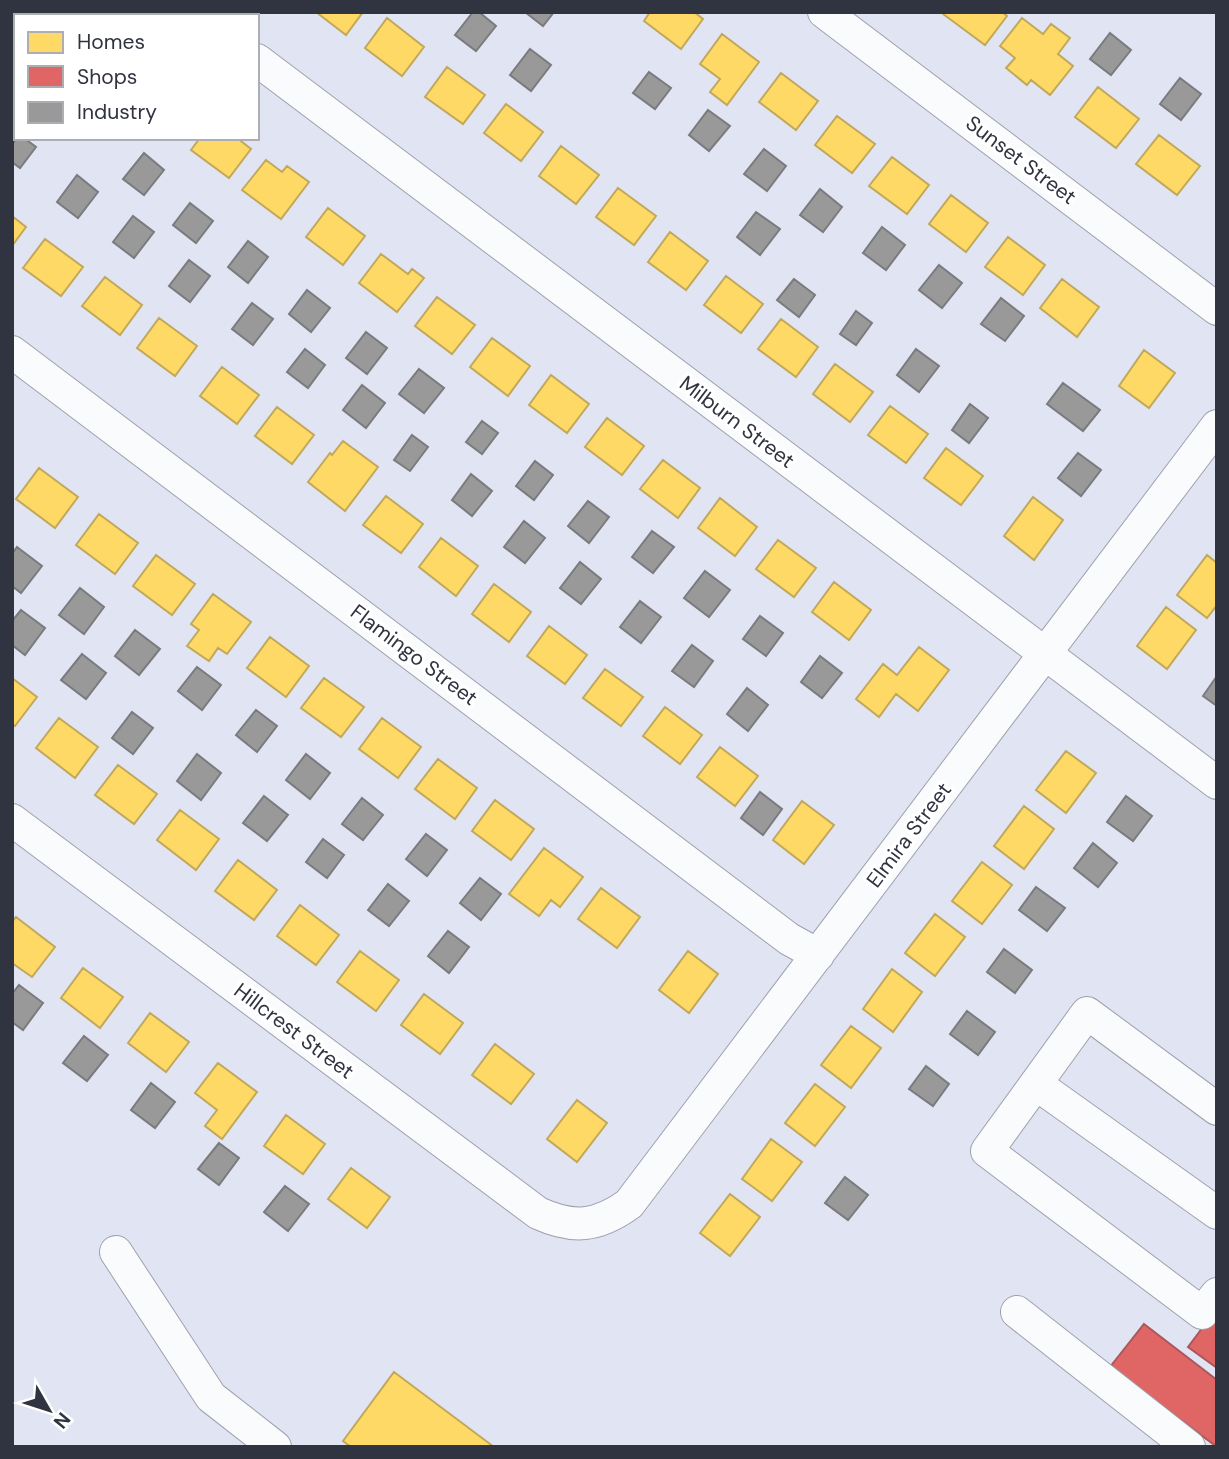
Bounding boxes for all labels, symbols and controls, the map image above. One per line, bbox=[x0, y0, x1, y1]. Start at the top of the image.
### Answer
legend bbox=[14, 14, 259, 140]
text: Homes bbox=[77, 28, 145, 56]
text: Shops bbox=[77, 63, 137, 91]
text: Industry bbox=[77, 98, 157, 126]
street label: Sunset Street bbox=[960, 109, 1082, 211]
street label: Milburn Street bbox=[674, 369, 800, 475]
street label: Flamingo Street bbox=[345, 598, 483, 712]
street label: Elmira Street bbox=[860, 777, 958, 893]
street label: Hillcrest Street bbox=[228, 977, 360, 1085]
north arrow bbox=[14, 1375, 84, 1445]
text: N bbox=[48, 1407, 76, 1434]

